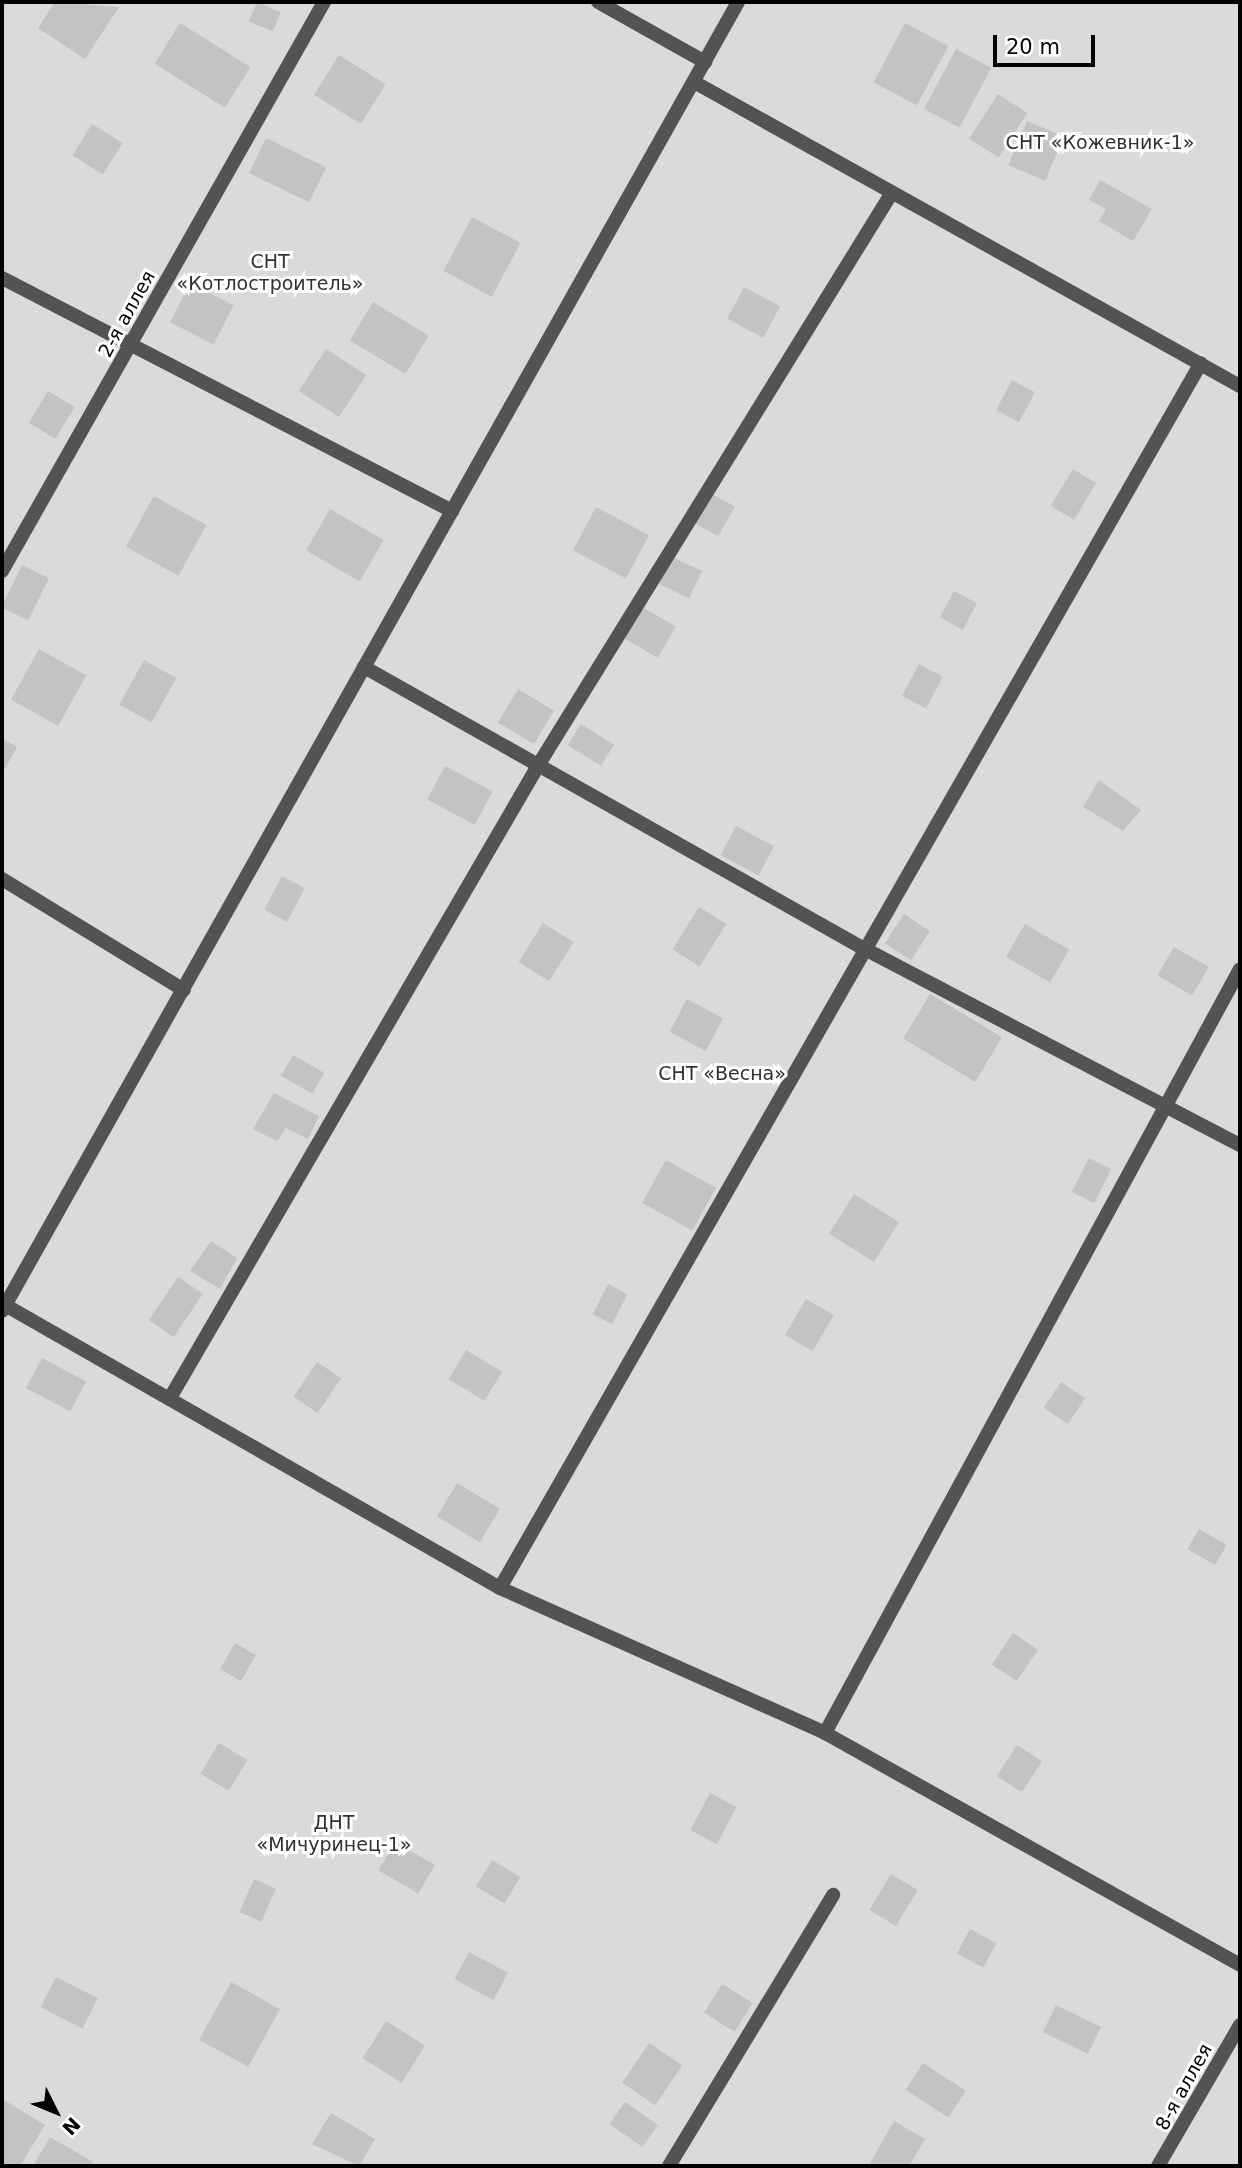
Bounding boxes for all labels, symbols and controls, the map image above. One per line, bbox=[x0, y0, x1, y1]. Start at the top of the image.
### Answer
scale bar bbox=[997, 21, 1098, 65]
text: 20 m bbox=[1006, 35, 1060, 59]
park label: СНТ «Кожевник-1» bbox=[1006, 132, 1194, 154]
park label: СНТ «Котлостроитель» bbox=[177, 251, 363, 295]
street label: 2-я аллея bbox=[94, 267, 160, 361]
park label: СНТ «Весна» bbox=[658, 1063, 786, 1085]
park label: ДНТ «Мичуринец-1» bbox=[257, 1812, 411, 1856]
street label: 8-я аллея bbox=[1151, 2040, 1217, 2134]
north arrow bbox=[21, 2077, 91, 2147]
text: N bbox=[58, 2113, 85, 2140]

